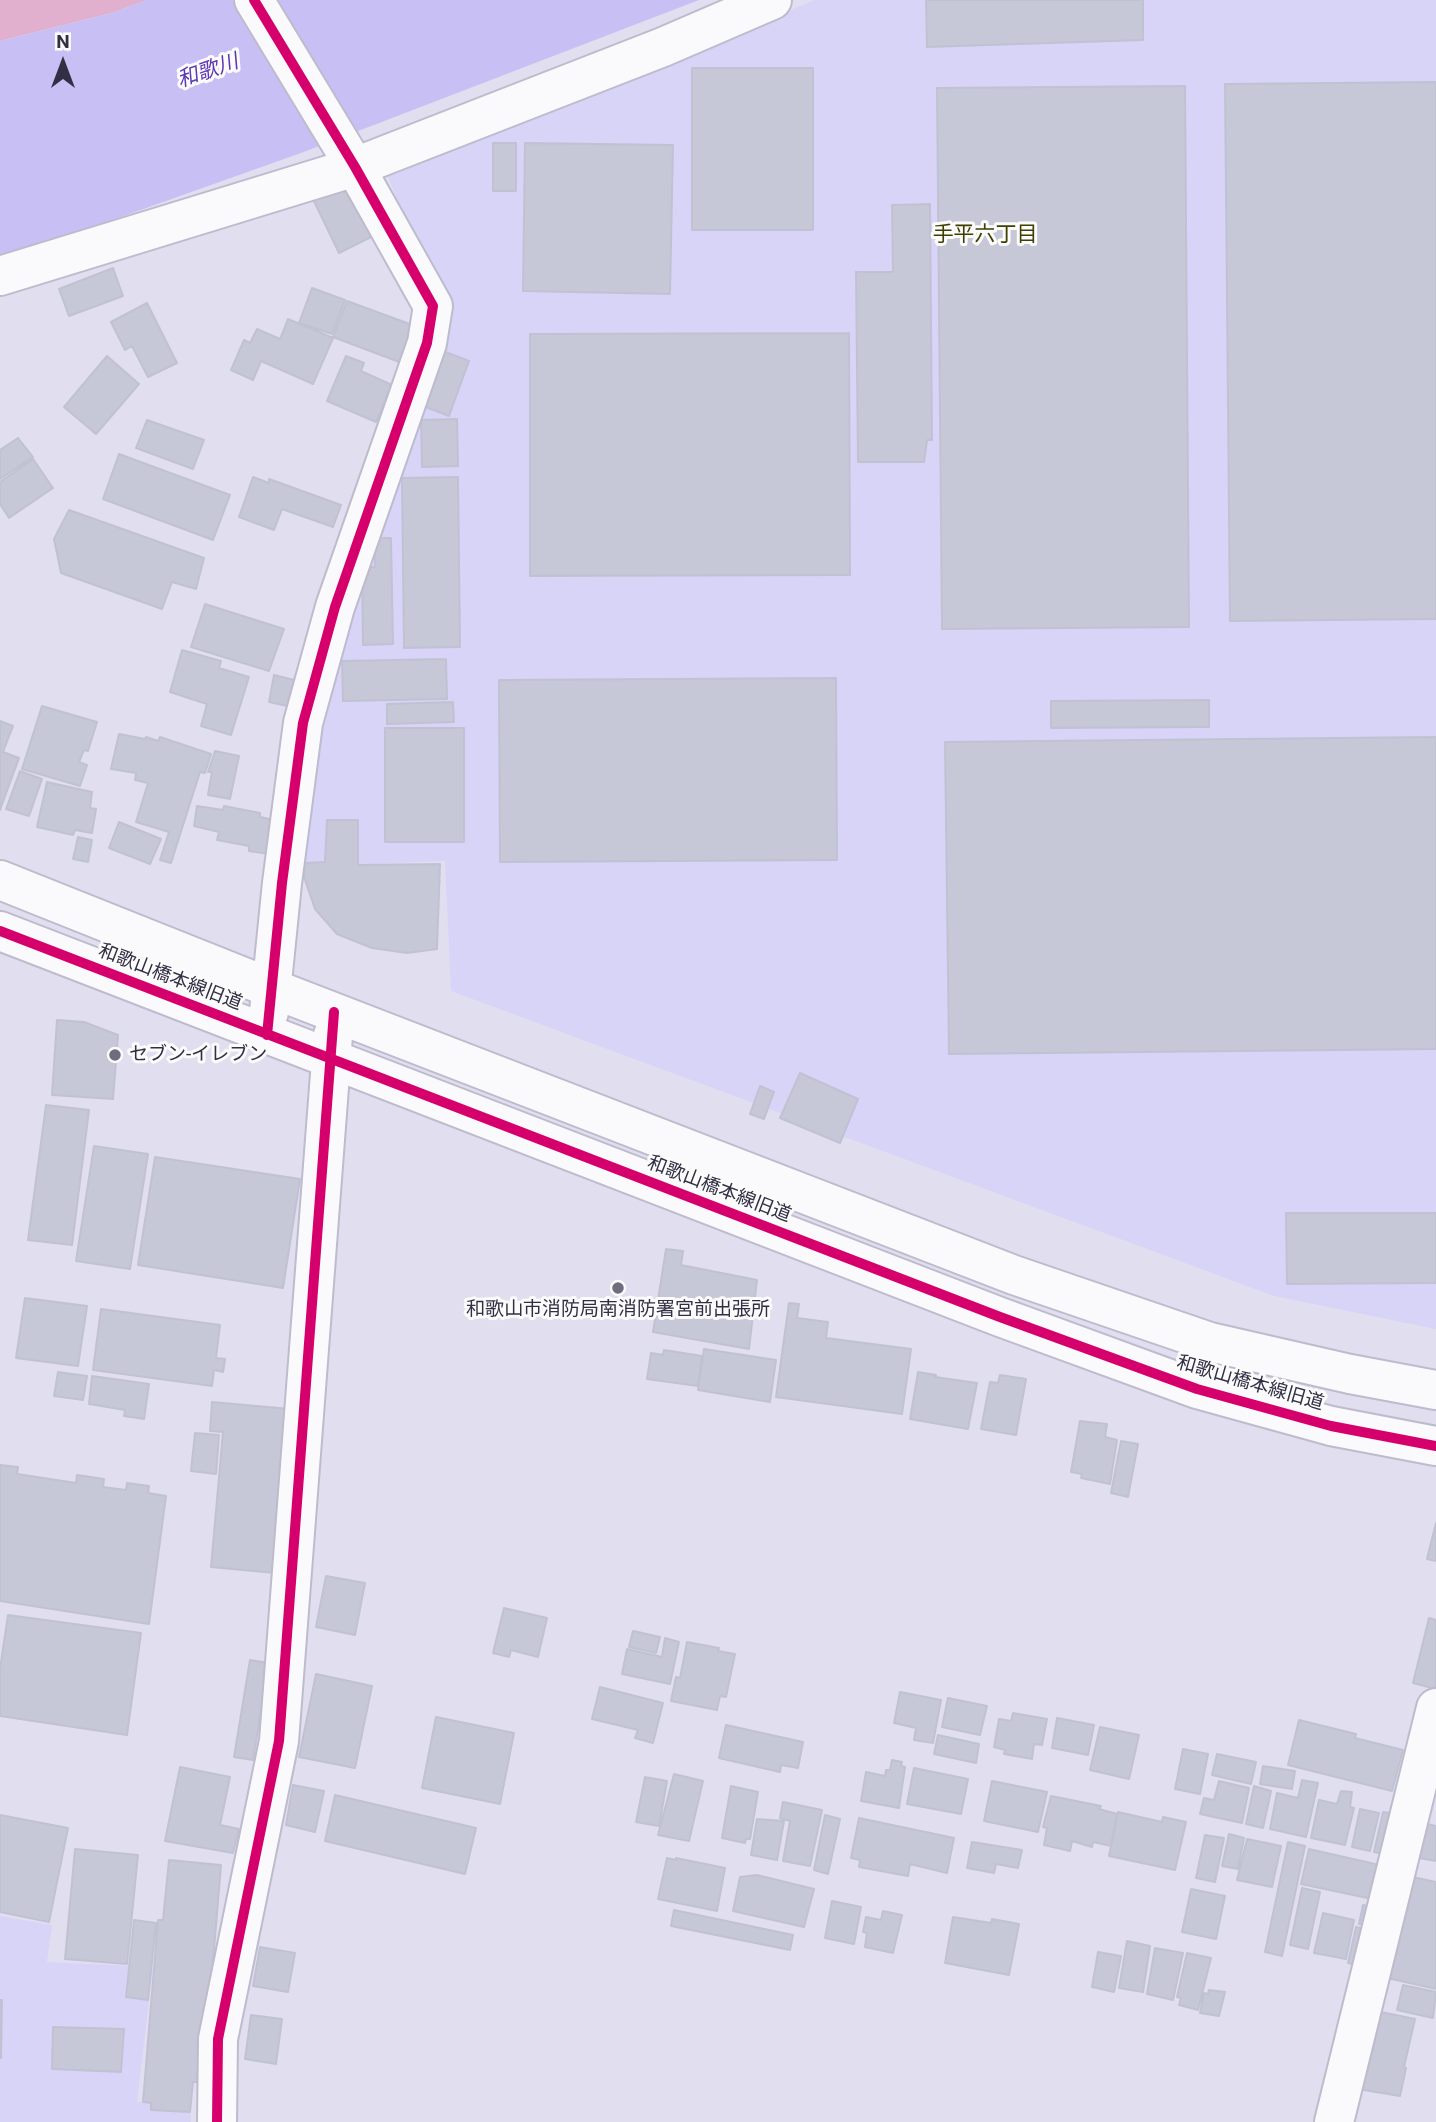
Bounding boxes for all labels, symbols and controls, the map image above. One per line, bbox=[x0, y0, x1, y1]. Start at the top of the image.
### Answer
north arrow bbox=[28, 28, 98, 98]
text: N bbox=[56, 30, 70, 53]
water label: 和歌川 bbox=[174, 50, 242, 94]
district label: 手平六丁目 bbox=[933, 223, 1037, 249]
street label: 和歌山橋本線旧道 bbox=[95, 940, 245, 1016]
place label: セブン-イレブン bbox=[129, 1044, 267, 1066]
marker: セブン-イレブン bbox=[107, 1047, 123, 1063]
street label: 和歌山橋本線旧道 bbox=[644, 1152, 794, 1228]
marker: 和歌山市消防局南消防署宮前出張所 bbox=[610, 1280, 626, 1296]
place label: 和歌山市消防局南消防署宮前出張所 bbox=[466, 1299, 770, 1321]
street label: 和歌山橋本線旧道 bbox=[1174, 1352, 1326, 1416]

